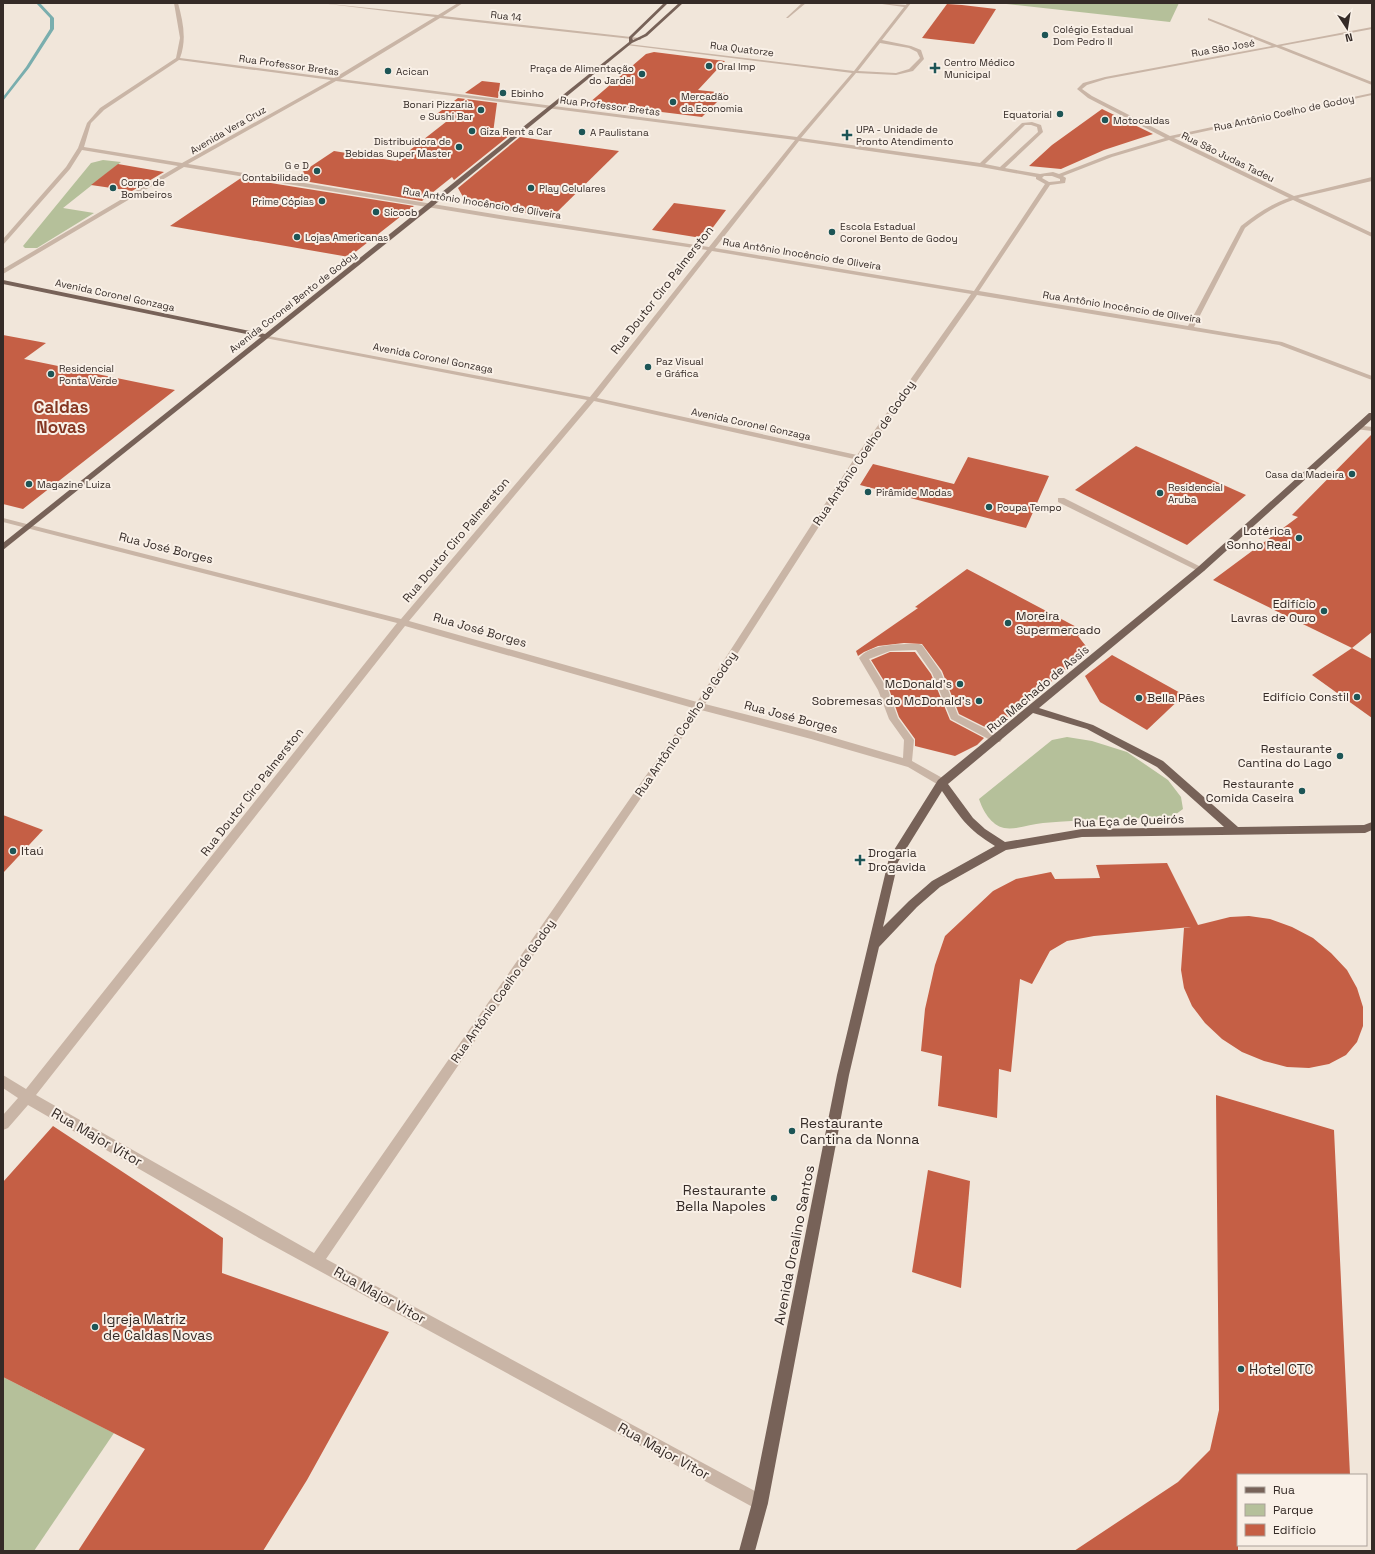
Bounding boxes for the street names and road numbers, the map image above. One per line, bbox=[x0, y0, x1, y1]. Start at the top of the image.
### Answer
street label: Rua 14 bbox=[490, 8, 522, 24]
street label: Rua São José bbox=[1190, 36, 1256, 60]
street label: Rua Quatorze bbox=[709, 39, 775, 59]
street label: Rua Professor Bretas bbox=[238, 52, 340, 78]
street label: Rua Antônio Coelho de Godoy bbox=[1213, 92, 1355, 134]
street label: Rua Professor Bretas bbox=[559, 93, 661, 119]
street label: Avenida Vera Cruz bbox=[188, 103, 268, 157]
street label: Rua São Judas Tadeu bbox=[1179, 129, 1277, 185]
street label: Rua Antônio Inocêncio de Oliveira bbox=[402, 184, 562, 222]
street label: Rua Doutor Ciro Palmerston bbox=[607, 223, 717, 357]
street label: Rua Antônio Inocêncio de Oliveira bbox=[722, 235, 882, 273]
street label: Avenida Coronel Bento de Godoy bbox=[227, 248, 359, 356]
street label: Avenida Coronel Gonzaga bbox=[54, 276, 176, 314]
street label: Rua Antônio Inocêncio de Oliveira bbox=[1042, 288, 1202, 326]
street label: Avenida Coronel Gonzaga bbox=[372, 340, 494, 376]
street label: Rua Antônio Coelho de Godoy bbox=[809, 377, 919, 529]
street label: Avenida Coronel Gonzaga bbox=[690, 405, 812, 443]
street label: Rua Doutor Ciro Palmerston bbox=[399, 474, 513, 606]
street label: Rua José Borges bbox=[117, 529, 215, 567]
street label: Rua José Borges bbox=[431, 609, 529, 651]
street label: Rua Machado de Assis bbox=[984, 641, 1092, 737]
street label: Rua Antônio Coelho de Godoy bbox=[631, 648, 741, 800]
street label: Rua José Borges bbox=[742, 697, 840, 737]
street label: Rua Doutor Ciro Palmerston bbox=[197, 725, 307, 859]
street label: Rua Eça de Queirós bbox=[1074, 811, 1184, 831]
street label: Rua Antônio Coelho de Godoy bbox=[447, 916, 559, 1066]
street label: Rua Major Vitor bbox=[48, 1104, 146, 1170]
street label: Avenida Orcalino Santos bbox=[770, 1164, 818, 1326]
street label: Rua Major Vitor bbox=[331, 1262, 429, 1328]
street label: Rua Major Vitor bbox=[615, 1418, 713, 1484]

